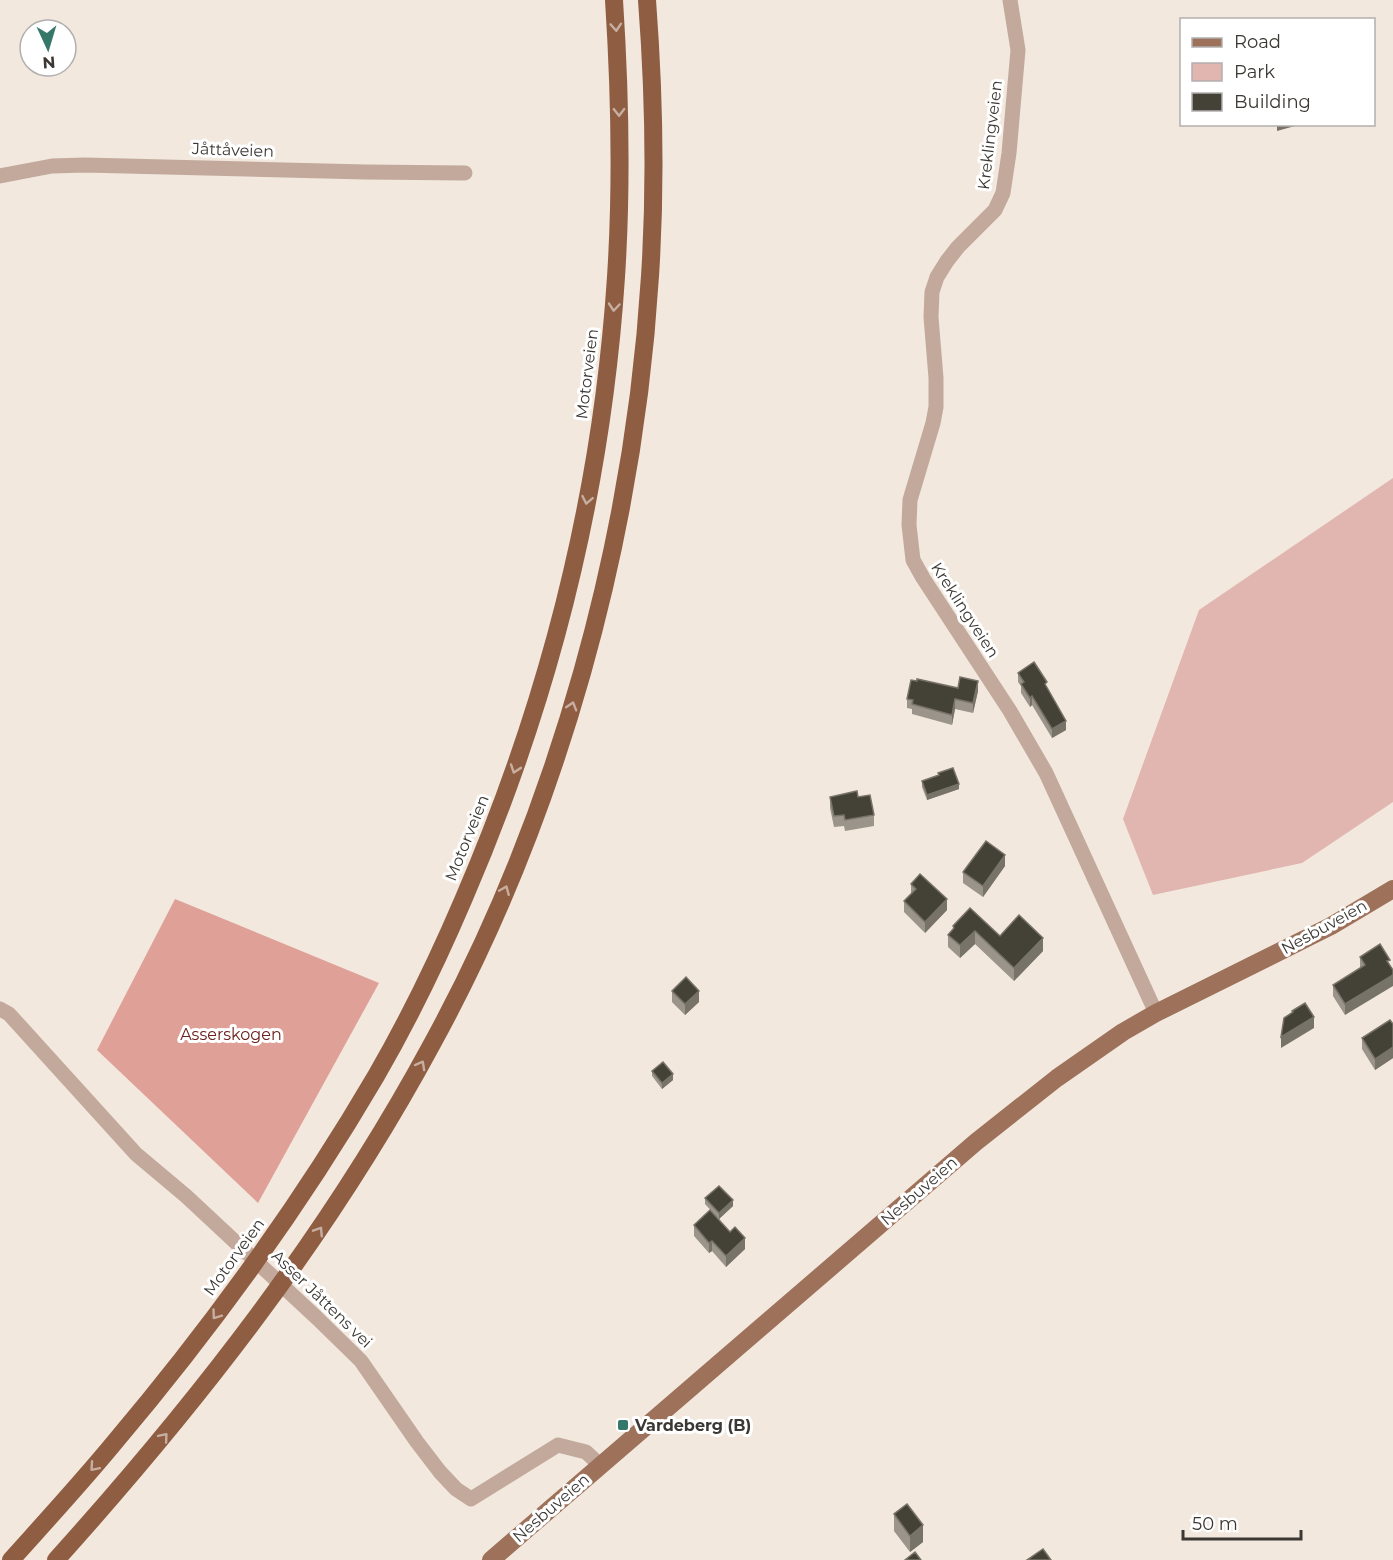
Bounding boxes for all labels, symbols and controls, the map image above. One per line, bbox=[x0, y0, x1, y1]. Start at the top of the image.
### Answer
north arrow bbox=[18, 18, 78, 78]
legend bbox=[1180, 18, 1375, 126]
one-way arrow bbox=[609, 22, 622, 31]
text: Road bbox=[1234, 31, 1281, 53]
text: N bbox=[42, 53, 56, 72]
text: Park bbox=[1234, 61, 1275, 83]
street label: Kreklingveien bbox=[974, 79, 1006, 191]
text: Building bbox=[1234, 91, 1311, 113]
one-way arrow bbox=[613, 108, 626, 117]
street label: Jåttåveien bbox=[191, 139, 274, 161]
one-way arrow bbox=[608, 302, 621, 311]
street label: Motorveien bbox=[572, 328, 602, 420]
one-way arrow bbox=[581, 495, 594, 505]
street label: Kreklingveien bbox=[927, 559, 1003, 661]
one-way arrow bbox=[565, 701, 577, 712]
one-way arrow bbox=[509, 763, 522, 774]
street label: Motorveien bbox=[441, 792, 493, 884]
one-way arrow bbox=[498, 885, 510, 896]
street label: Nesbuveien bbox=[1278, 896, 1370, 958]
park label: Asserskogen bbox=[180, 1025, 282, 1044]
one-way arrow bbox=[414, 1061, 425, 1071]
street label: Nesbuveien bbox=[877, 1153, 961, 1229]
street label: Motorveien bbox=[200, 1215, 268, 1299]
one-way arrow bbox=[312, 1227, 323, 1238]
street label: Asser Jåttens vei bbox=[268, 1246, 376, 1352]
one-way arrow bbox=[212, 1309, 223, 1320]
place label: Vardeberg (B) bbox=[634, 1416, 751, 1435]
marker: Vardeberg (B) bbox=[616, 1418, 630, 1432]
one-way arrow bbox=[156, 1433, 167, 1444]
one-way arrow bbox=[90, 1460, 101, 1471]
street label: Nesbuveien bbox=[509, 1470, 593, 1546]
scale bar bbox=[1183, 1503, 1302, 1541]
text: 50 m bbox=[1192, 1513, 1238, 1535]

